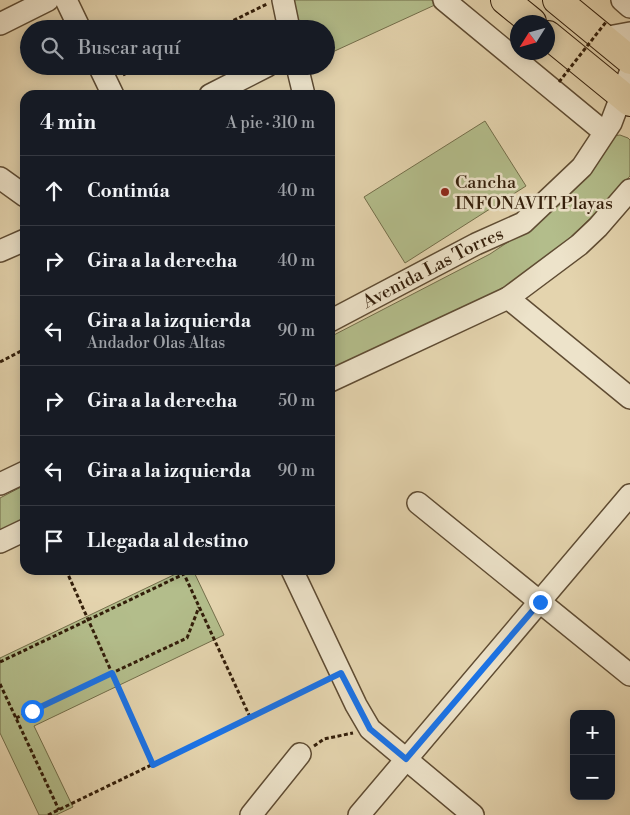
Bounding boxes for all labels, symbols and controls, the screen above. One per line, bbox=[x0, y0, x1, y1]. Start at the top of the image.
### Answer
north arrow bbox=[510, 15, 555, 60]
search box bbox=[20, 20, 335, 75]
icon: search bbox=[38, 34, 66, 62]
text: Buscar aquí bbox=[78, 36, 180, 60]
text: 4 min bbox=[40, 110, 96, 136]
text: A pie · 310 m bbox=[226, 113, 315, 133]
place label: Cancha INFONAVIT Playas bbox=[455, 171, 613, 215]
icon: ahead bbox=[40, 177, 68, 205]
text: Continúa bbox=[87, 179, 170, 203]
text: 40 m bbox=[278, 181, 315, 201]
marker: Cancha INFONAVIT Playas bbox=[439, 186, 451, 198]
street label: Avenida Las Torres bbox=[358, 222, 507, 314]
icon: right bbox=[40, 247, 68, 275]
text: Gira a la derecha bbox=[87, 249, 237, 273]
text: 40 m bbox=[278, 251, 315, 271]
text: Gira a la izquierda bbox=[87, 309, 251, 333]
icon: left bbox=[40, 317, 68, 345]
text: 90 m bbox=[277, 321, 315, 341]
text: Andador Olas Altas bbox=[87, 333, 225, 353]
icon: right bbox=[40, 387, 68, 415]
text: Gira a la derecha bbox=[87, 389, 237, 413]
text: 50 m bbox=[278, 391, 315, 411]
icon: left bbox=[40, 457, 68, 485]
text: Gira a la izquierda bbox=[87, 459, 251, 483]
text: 90 m bbox=[277, 461, 315, 481]
icon: arrive bbox=[40, 527, 68, 555]
text: Llegada al destino bbox=[87, 529, 249, 553]
route end bbox=[529, 591, 552, 614]
route start bbox=[21, 700, 44, 723]
map controls bbox=[570, 710, 615, 800]
button: + bbox=[570, 710, 615, 755]
button: − bbox=[570, 755, 615, 800]

